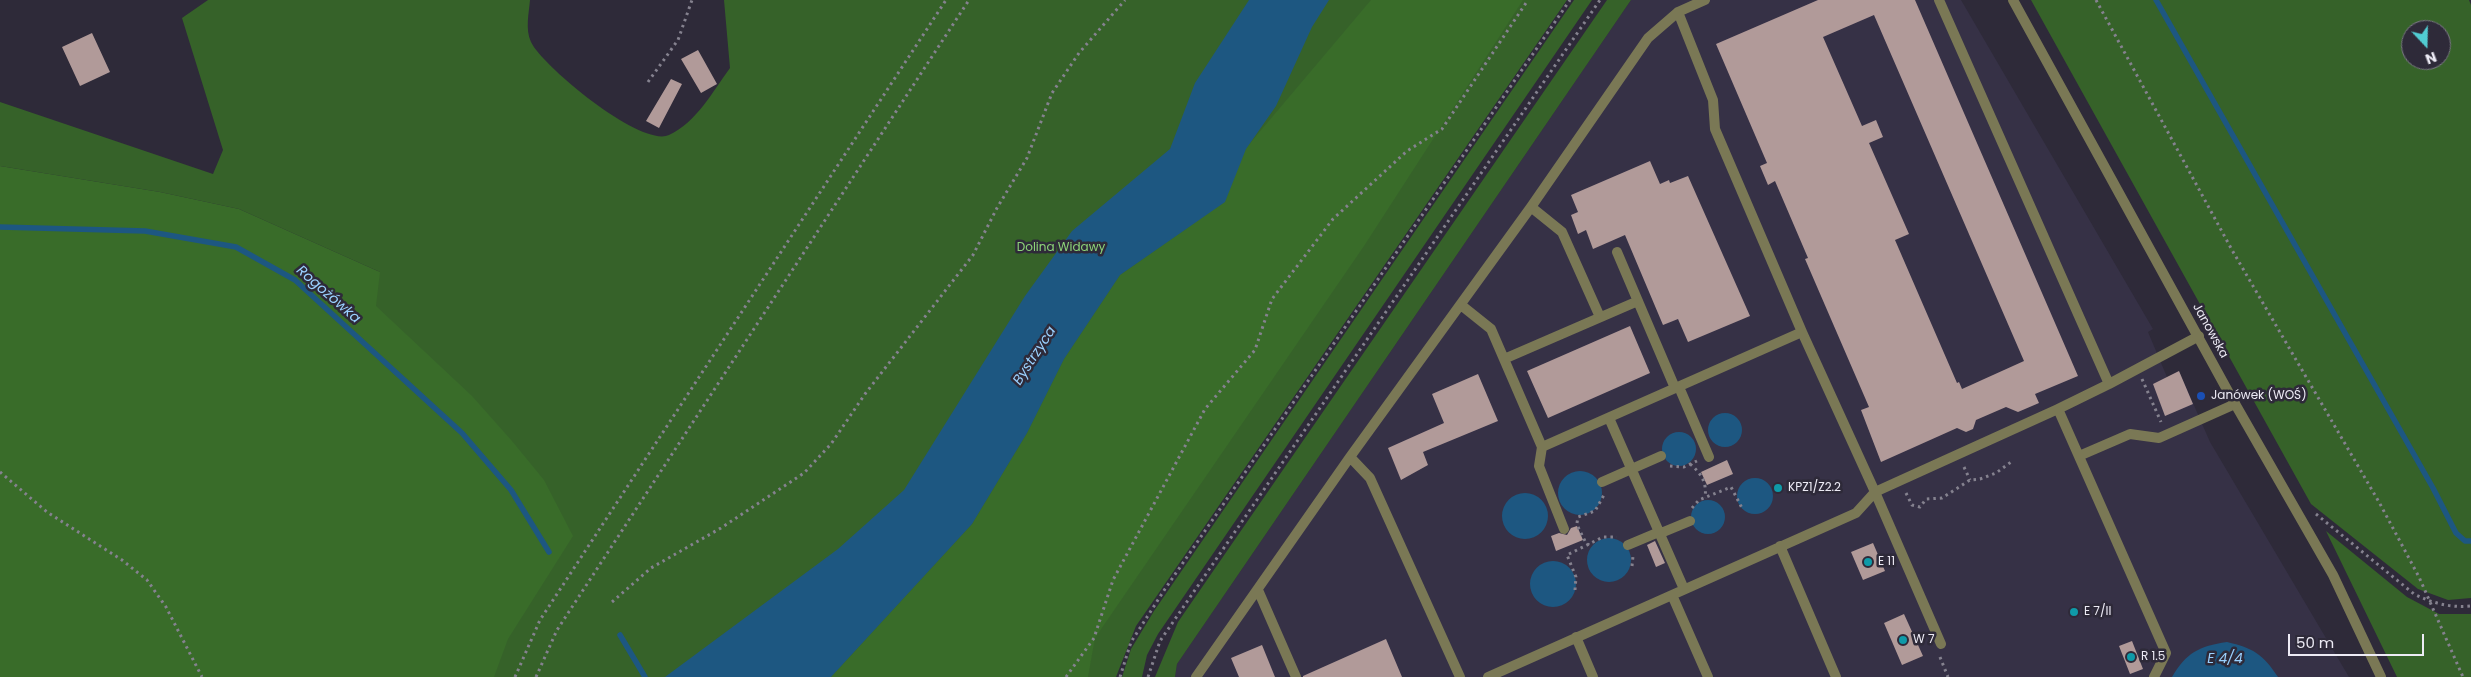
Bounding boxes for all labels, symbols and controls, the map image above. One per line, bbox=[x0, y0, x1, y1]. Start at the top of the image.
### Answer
north arrow bbox=[2401, 20, 2451, 70]
text: N bbox=[2423, 47, 2440, 69]
park label: Dolina Widawy bbox=[1017, 241, 1105, 255]
water label: Rogożówka bbox=[293, 263, 363, 327]
street label: Janowska bbox=[2189, 301, 2231, 361]
water label: Bystrzyca bbox=[1010, 324, 1060, 388]
place label: Janówek (WOŚ) bbox=[2211, 389, 2307, 403]
marker: Janówek (WOŚ) bbox=[2195, 390, 2207, 402]
place label: KPZ1/Z2.2 bbox=[1788, 481, 1841, 495]
marker: KPZ1/Z2.2 bbox=[1772, 482, 1784, 494]
place label: E 11 bbox=[1878, 555, 1895, 569]
marker: E 11 bbox=[1862, 556, 1874, 568]
place label: E 7/II bbox=[2084, 605, 2112, 619]
marker: E 7/II bbox=[2068, 606, 2080, 618]
scale bar bbox=[2291, 624, 2427, 656]
text: 50 m bbox=[2296, 632, 2334, 653]
place label: W 7 bbox=[1913, 633, 1934, 647]
marker: W 7 bbox=[1897, 634, 1909, 646]
place label: R 1.5 bbox=[2141, 650, 2165, 664]
marker: R 1.5 bbox=[2125, 651, 2137, 663]
water label: E 4/4 bbox=[2207, 651, 2243, 667]

